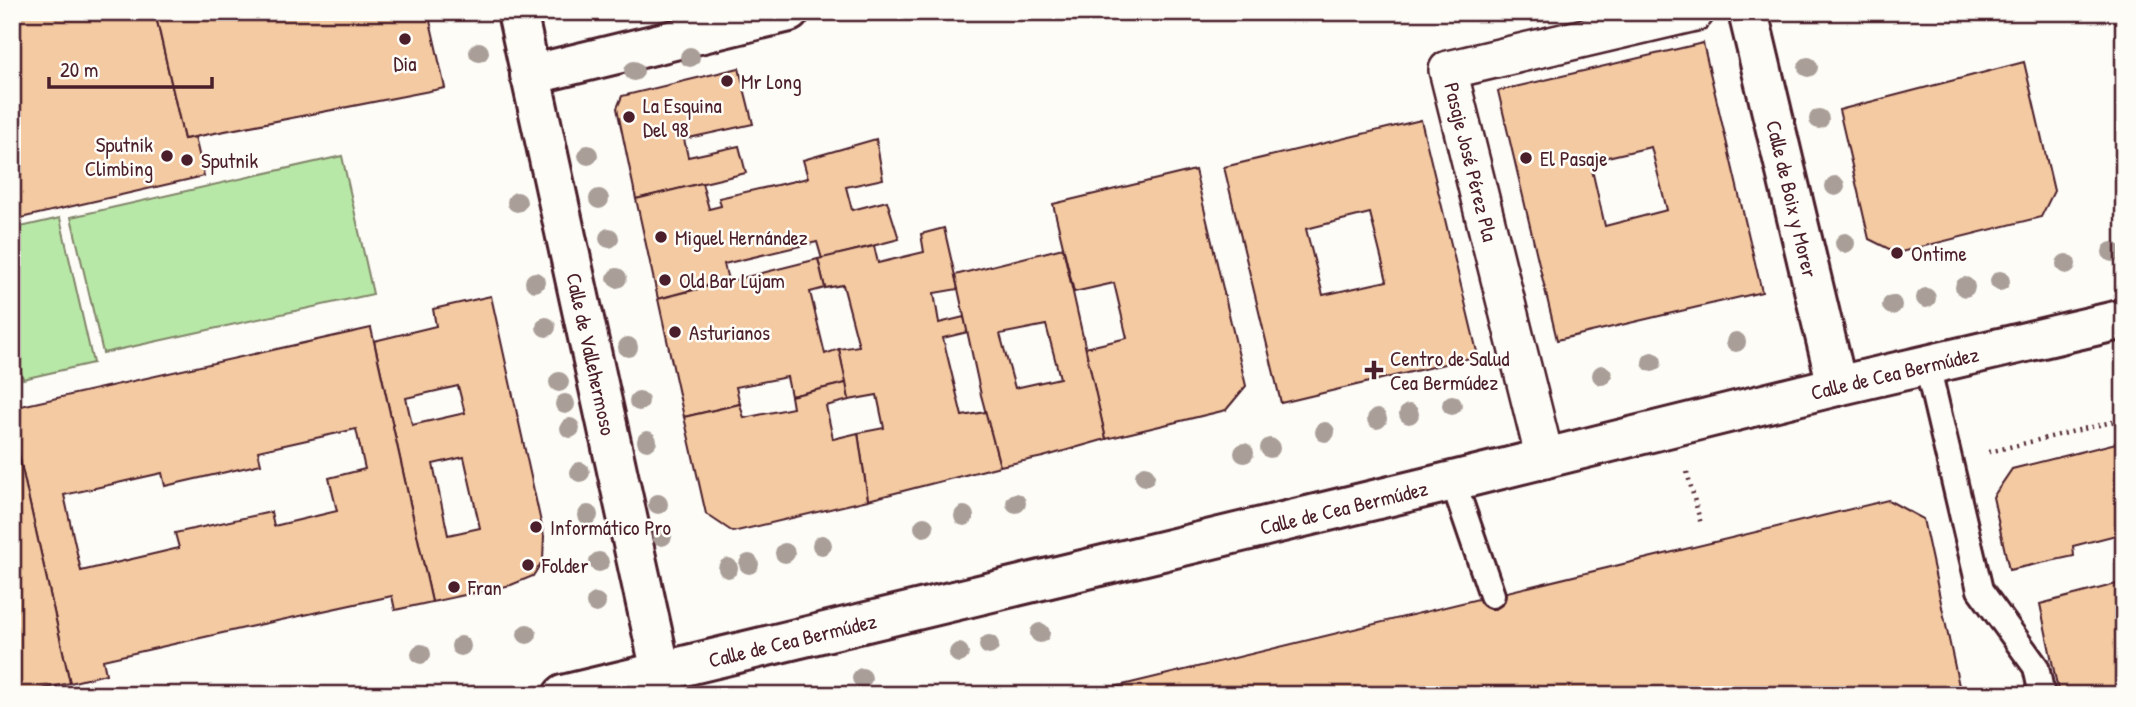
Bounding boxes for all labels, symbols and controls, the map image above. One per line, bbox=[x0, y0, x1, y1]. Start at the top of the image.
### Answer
marker: Dia bbox=[397, 31, 413, 47]
scale bar bbox=[49, 46, 212, 90]
place label: Dia bbox=[394, 49, 416, 78]
text: 20 m bbox=[60, 55, 98, 84]
place label: Mr Long bbox=[741, 67, 802, 96]
marker: Mr Long bbox=[719, 73, 735, 89]
street label: Pasaje José Pérez Pla bbox=[1437, 79, 1505, 245]
place label: La Esquina Del 98 bbox=[643, 91, 722, 144]
marker: La Esquina Del 98 bbox=[621, 109, 637, 125]
street label: Calle de Boix y Morer bbox=[1760, 117, 1825, 280]
place label: Sputnik Climbing bbox=[85, 130, 153, 183]
place label: El Pasaje bbox=[1540, 144, 1608, 173]
place label: Sputnik bbox=[201, 146, 258, 175]
marker: Sputnik Climbing bbox=[159, 148, 175, 164]
marker: El Pasaje bbox=[1518, 150, 1534, 166]
marker: Sputnik bbox=[179, 152, 195, 168]
place label: Miguel Hernández bbox=[675, 223, 808, 252]
marker: Miguel Hernández bbox=[653, 229, 669, 245]
place label: Ontime bbox=[1911, 239, 1967, 268]
marker: Ontime bbox=[1889, 245, 1905, 261]
place label: Old Bar Lujam bbox=[679, 266, 785, 295]
street label: Calle de Vallehermoso bbox=[560, 270, 623, 438]
marker: Old Bar Lujam bbox=[657, 272, 673, 288]
place label: Asturianos bbox=[689, 318, 770, 347]
marker: Asturianos bbox=[667, 324, 683, 340]
street label: Calle de Cea Bermúdez bbox=[1807, 339, 1981, 407]
place label: Centro de Salud Cea Bermúdez bbox=[1390, 344, 1509, 397]
marker: Centro de Salud Cea Bermúdez bbox=[1364, 360, 1384, 380]
street label: Calle de Cea Bermúdez bbox=[1257, 473, 1431, 541]
place label: Informático Pro bbox=[550, 513, 671, 542]
marker: Informático Pro bbox=[528, 519, 544, 535]
place label: Folder bbox=[541, 551, 589, 580]
marker: Folder bbox=[520, 557, 536, 573]
place label: Fran bbox=[467, 573, 502, 602]
marker: Fran bbox=[446, 579, 462, 595]
street label: Calle de Cea Bermúdez bbox=[706, 606, 879, 674]

